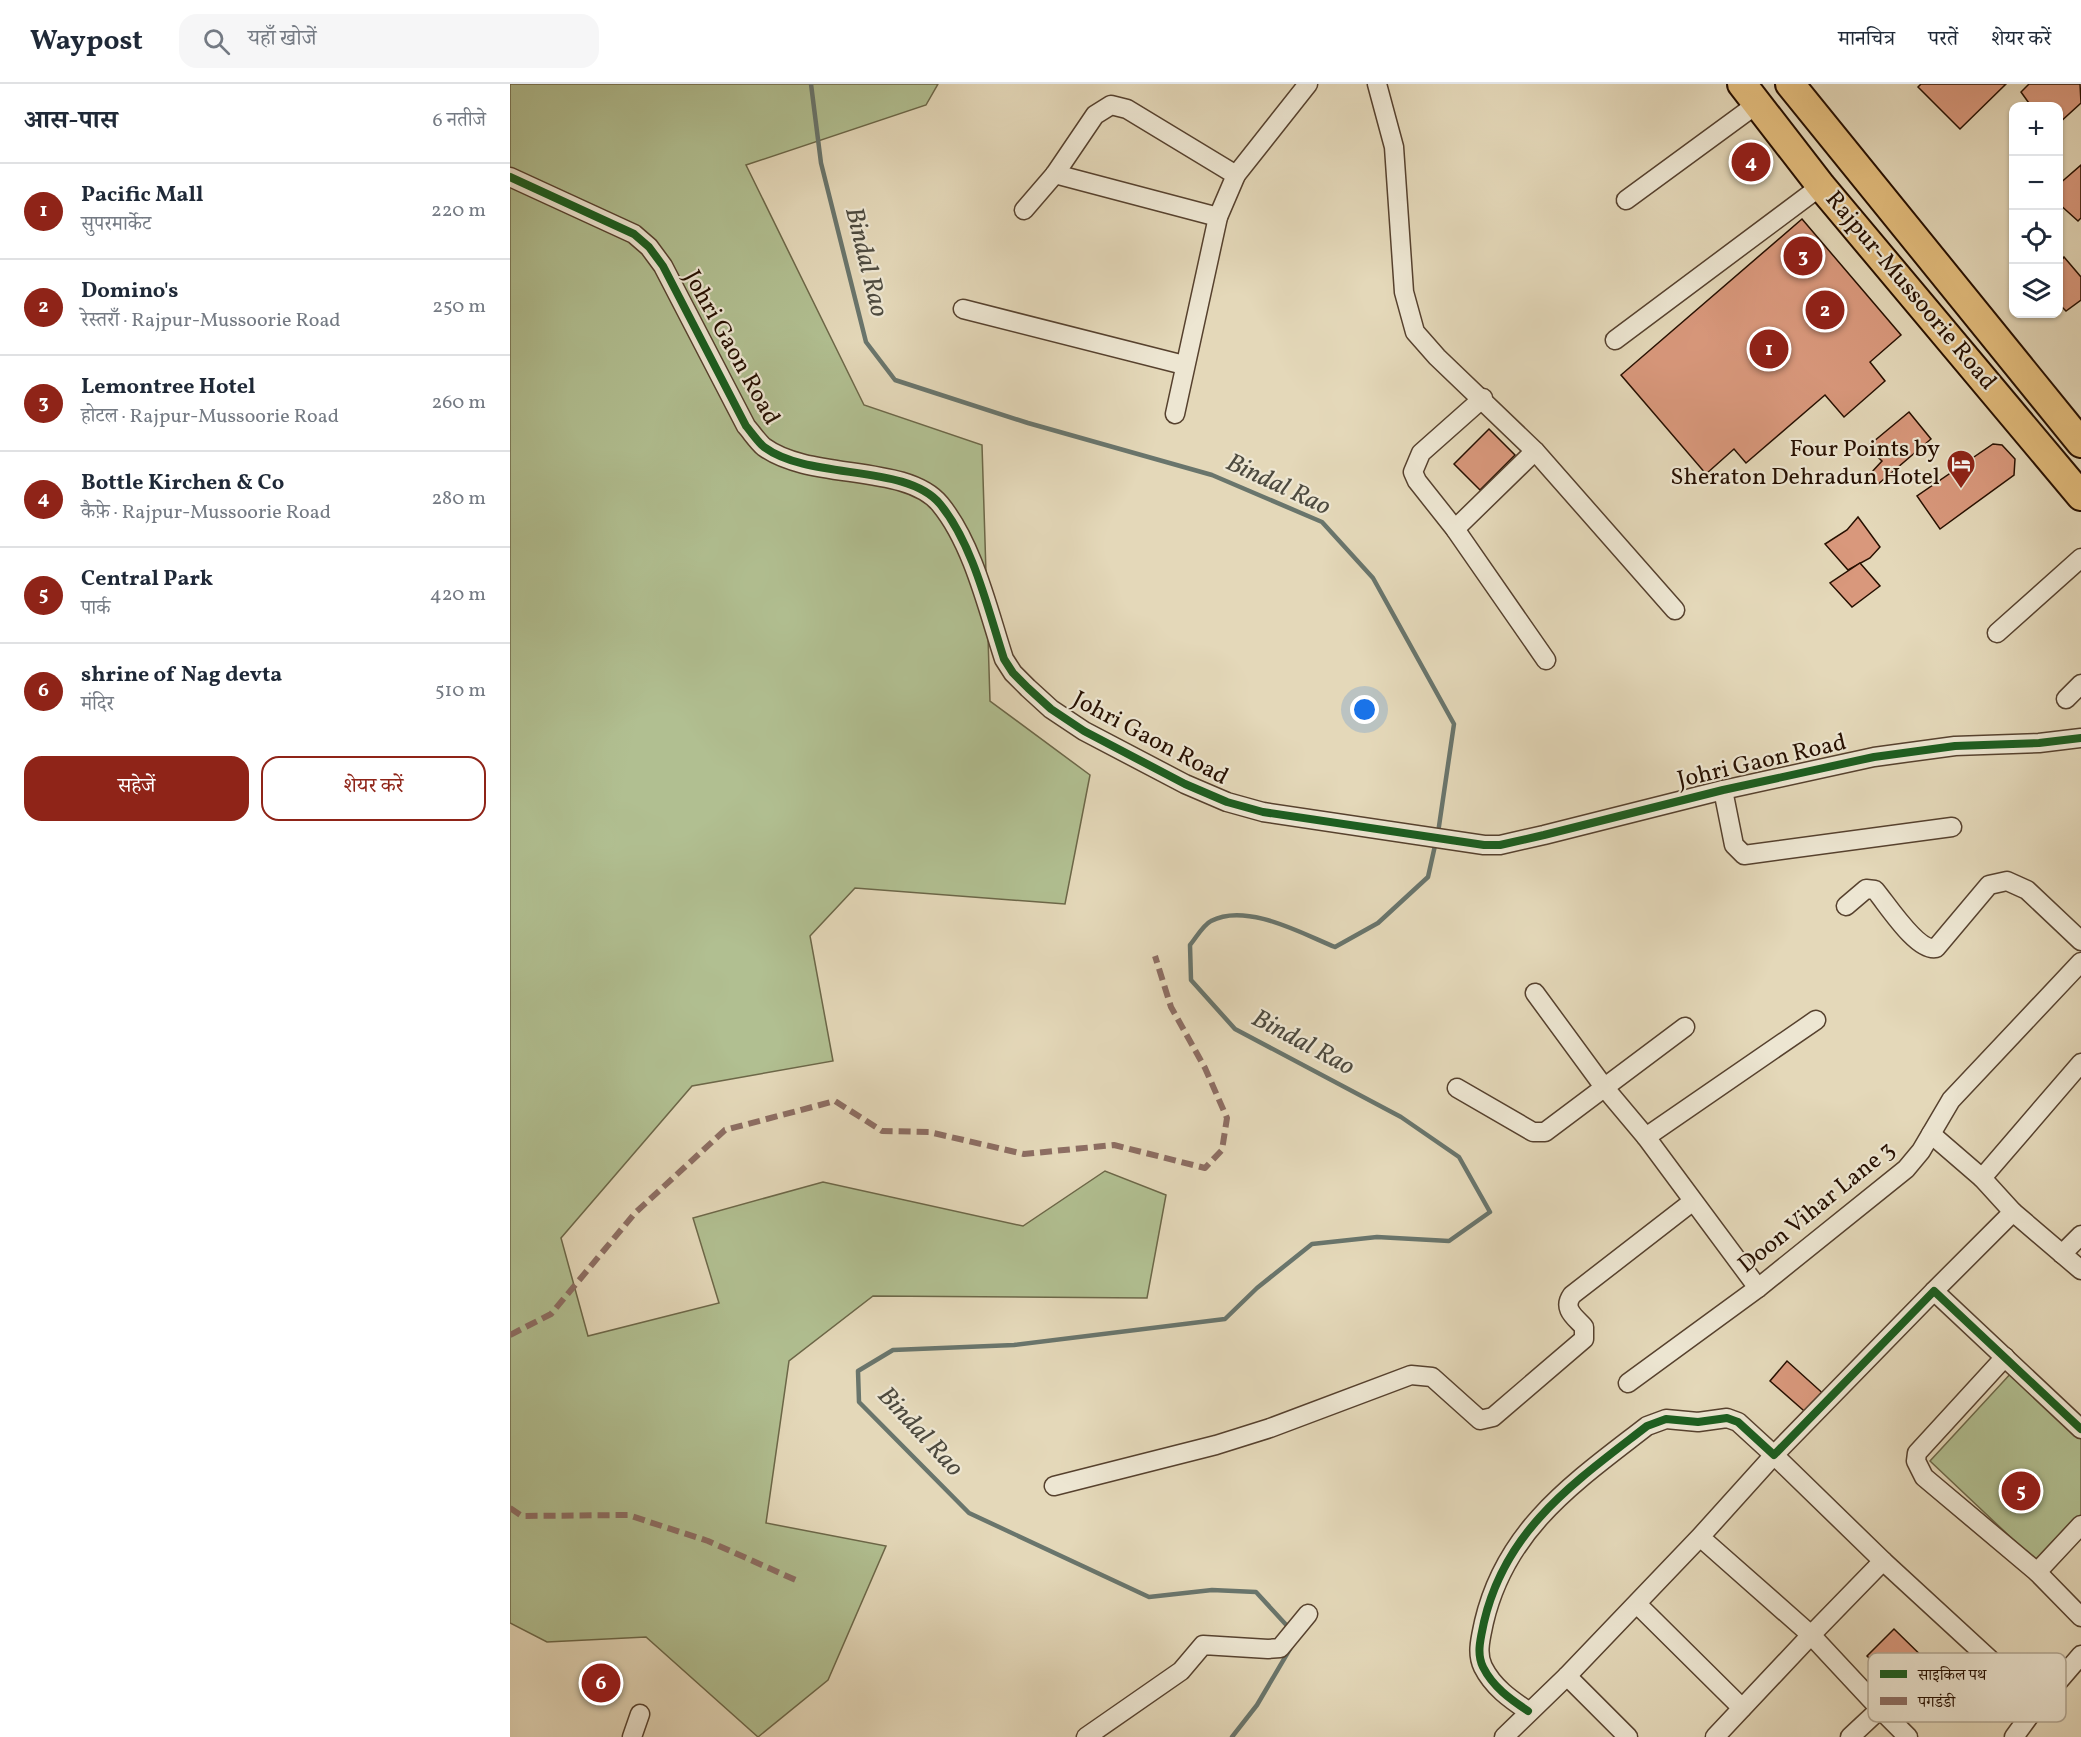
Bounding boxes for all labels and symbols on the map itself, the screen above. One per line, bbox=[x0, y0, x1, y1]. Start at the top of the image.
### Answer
pin: 4 bbox=[1732, 140, 1770, 184]
street label: Rajpur-Mussoorie Road bbox=[1816, 184, 2004, 398]
water label: Bindal Rao bbox=[835, 203, 897, 321]
pin: 3 bbox=[1784, 234, 1822, 279]
street label: Johri Gaon Road bbox=[674, 264, 788, 432]
pin: 2 bbox=[1806, 288, 1844, 332]
pin: 1 bbox=[1750, 326, 1788, 372]
place label: Four Points by Sheraton Dehradun Hotel bbox=[1670, 433, 1940, 495]
water label: Bindal Rao bbox=[1220, 445, 1336, 525]
hotel icon: Four Points by Sheraton Dehradun Hotel bbox=[1945, 448, 1977, 490]
street label: Johri Gaon Road bbox=[1066, 684, 1234, 794]
your location bbox=[1350, 695, 1379, 724]
street label: Johri Gaon Road bbox=[1674, 726, 1850, 798]
water label: Bindal Rao bbox=[1245, 1001, 1361, 1085]
street label: Doon Vihar Lane 3 bbox=[1731, 1134, 1903, 1282]
water label: Bindal Rao bbox=[869, 1379, 971, 1485]
pin: 5 bbox=[2002, 1468, 2040, 1514]
legend bbox=[1868, 1653, 2066, 1722]
pin: 6 bbox=[582, 1660, 620, 1706]
text: साइकिल पथ bbox=[1917, 1665, 1987, 1687]
text: पगडंडी bbox=[1917, 1692, 1956, 1714]

